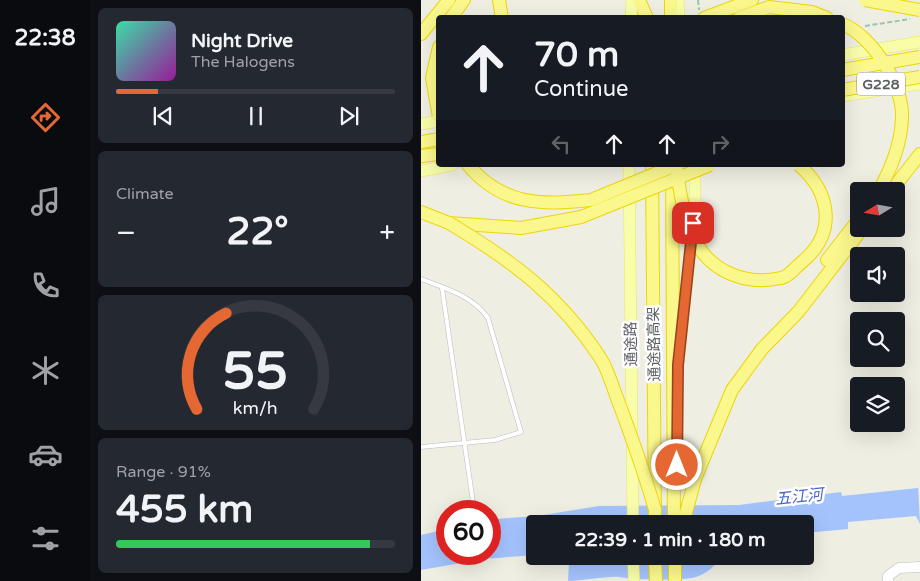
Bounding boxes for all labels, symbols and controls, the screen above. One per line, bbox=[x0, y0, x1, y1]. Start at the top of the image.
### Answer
text: 22:38 bbox=[15, 25, 75, 51]
text: Night Drive bbox=[191, 30, 293, 52]
text: 70 m bbox=[534, 34, 619, 76]
icon: ahead bbox=[451, 35, 516, 100]
text: The Halogens bbox=[191, 52, 295, 72]
road number: G228 bbox=[857, 72, 905, 96]
text: Continue bbox=[534, 76, 629, 102]
icon: directions bbox=[28, 100, 63, 135]
icon: previous bbox=[149, 102, 177, 130]
icon: pause bbox=[242, 102, 270, 130]
icon: next bbox=[335, 102, 363, 130]
icon: left bbox=[547, 130, 575, 158]
icon: ahead bbox=[600, 130, 628, 158]
icon: ahead bbox=[653, 130, 681, 158]
icon: right bbox=[706, 130, 734, 158]
north arrow bbox=[850, 182, 905, 238]
map controls bbox=[850, 182, 905, 432]
icon: music bbox=[28, 184, 63, 219]
text: Climate bbox=[116, 184, 174, 204]
pin bbox=[672, 202, 714, 244]
text: 22° bbox=[227, 209, 289, 255]
icon: arrive bbox=[679, 209, 707, 237]
text: − bbox=[116, 216, 136, 250]
text: + bbox=[379, 216, 395, 250]
button: sound bbox=[850, 247, 905, 302]
icon: phone bbox=[28, 268, 63, 303]
street label: 通途路高架 bbox=[644, 306, 664, 382]
button: search bbox=[850, 312, 905, 367]
street label: 通途路 bbox=[622, 321, 640, 367]
text: 55 bbox=[223, 340, 288, 403]
icon: climate bbox=[28, 353, 63, 388]
button: layers bbox=[850, 377, 905, 432]
text: km/h bbox=[233, 398, 278, 419]
icon: car bbox=[28, 437, 63, 472]
position arrow bbox=[650, 438, 702, 490]
text: Range · 91% bbox=[116, 462, 211, 482]
water label: 五江河 bbox=[774, 484, 827, 509]
text: 455 km bbox=[116, 487, 253, 533]
speed limit sign: 60 bbox=[436, 500, 501, 565]
icon: filters bbox=[28, 521, 63, 556]
text: 22:39 · 1 min · 180 m bbox=[574, 529, 766, 551]

